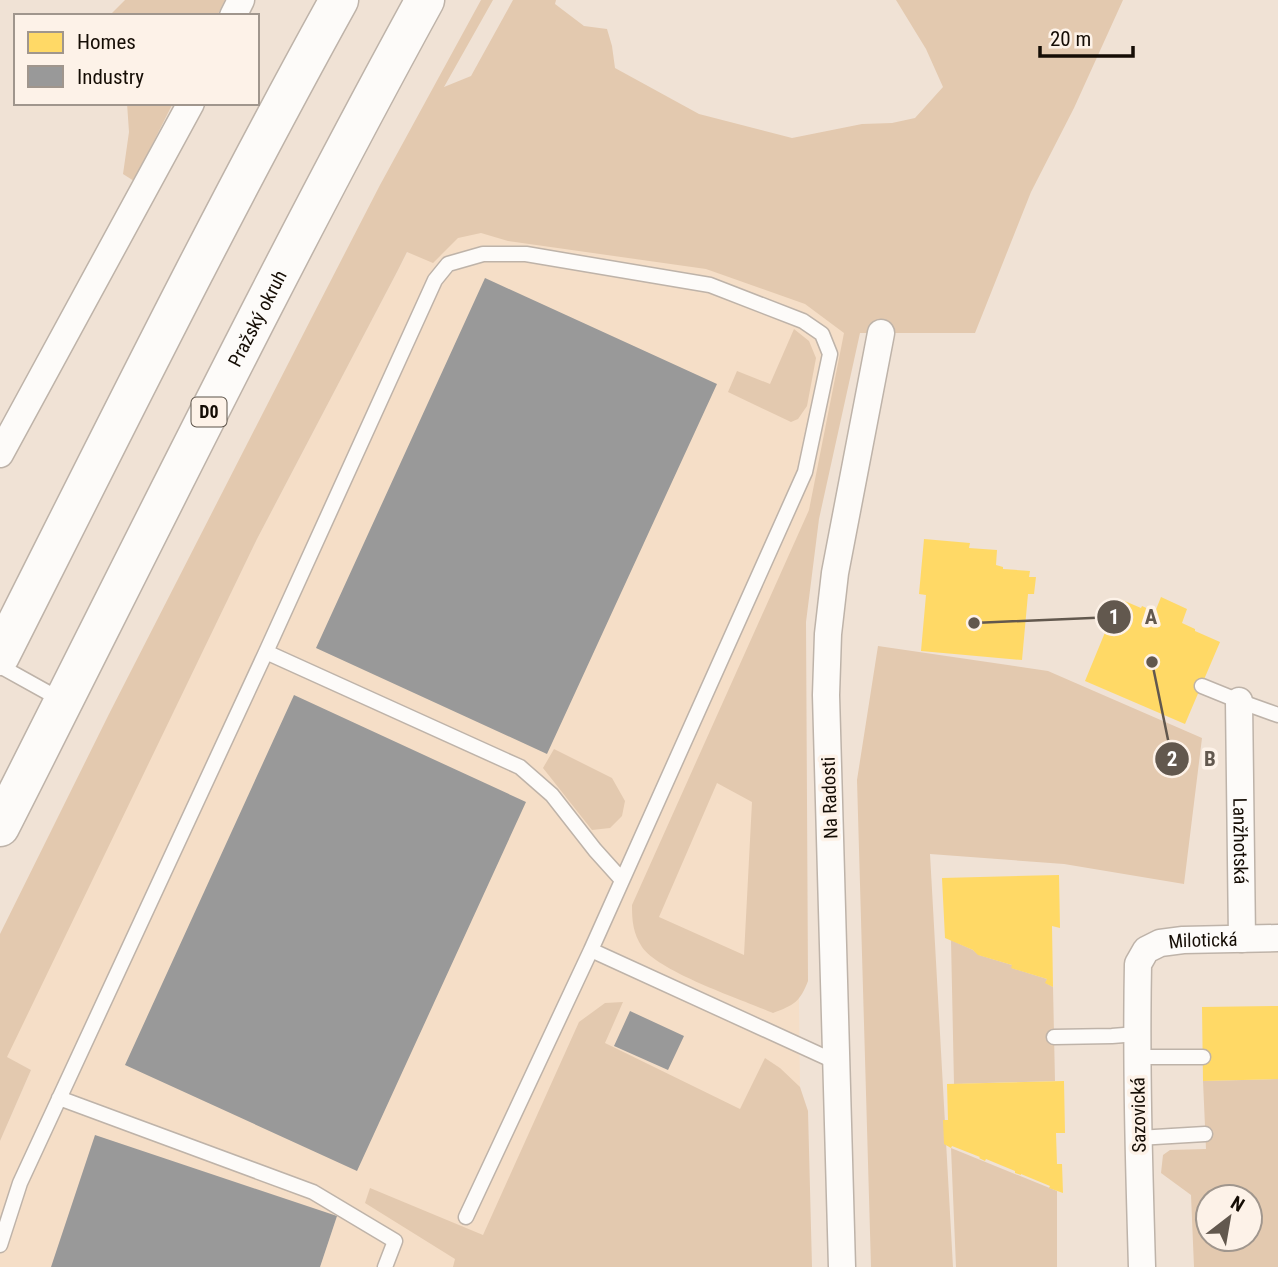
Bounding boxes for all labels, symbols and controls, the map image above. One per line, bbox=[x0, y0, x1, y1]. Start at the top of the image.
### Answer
legend bbox=[14, 14, 259, 105]
scale bar bbox=[1040, 14, 1133, 58]
text: 20 m bbox=[1050, 27, 1091, 51]
text: Homes bbox=[77, 30, 136, 54]
text: Industry bbox=[77, 65, 144, 89]
street label: Pražský okruh bbox=[223, 266, 292, 371]
road number: D0 bbox=[192, 398, 227, 426]
callout: A bbox=[1096, 596, 1172, 638]
text: 1 bbox=[1109, 605, 1119, 629]
text: A bbox=[1145, 605, 1158, 629]
callout: B bbox=[1155, 738, 1230, 780]
text: 2 bbox=[1167, 747, 1177, 771]
text: B bbox=[1204, 747, 1216, 771]
street label: Na Radosti bbox=[817, 757, 842, 839]
street label: Lanžhotská bbox=[1228, 798, 1252, 884]
street label: Milotická bbox=[1167, 928, 1238, 954]
street label: Sazovická bbox=[1126, 1077, 1151, 1153]
north arrow bbox=[1194, 1183, 1264, 1253]
text: N bbox=[1227, 1191, 1248, 1217]

